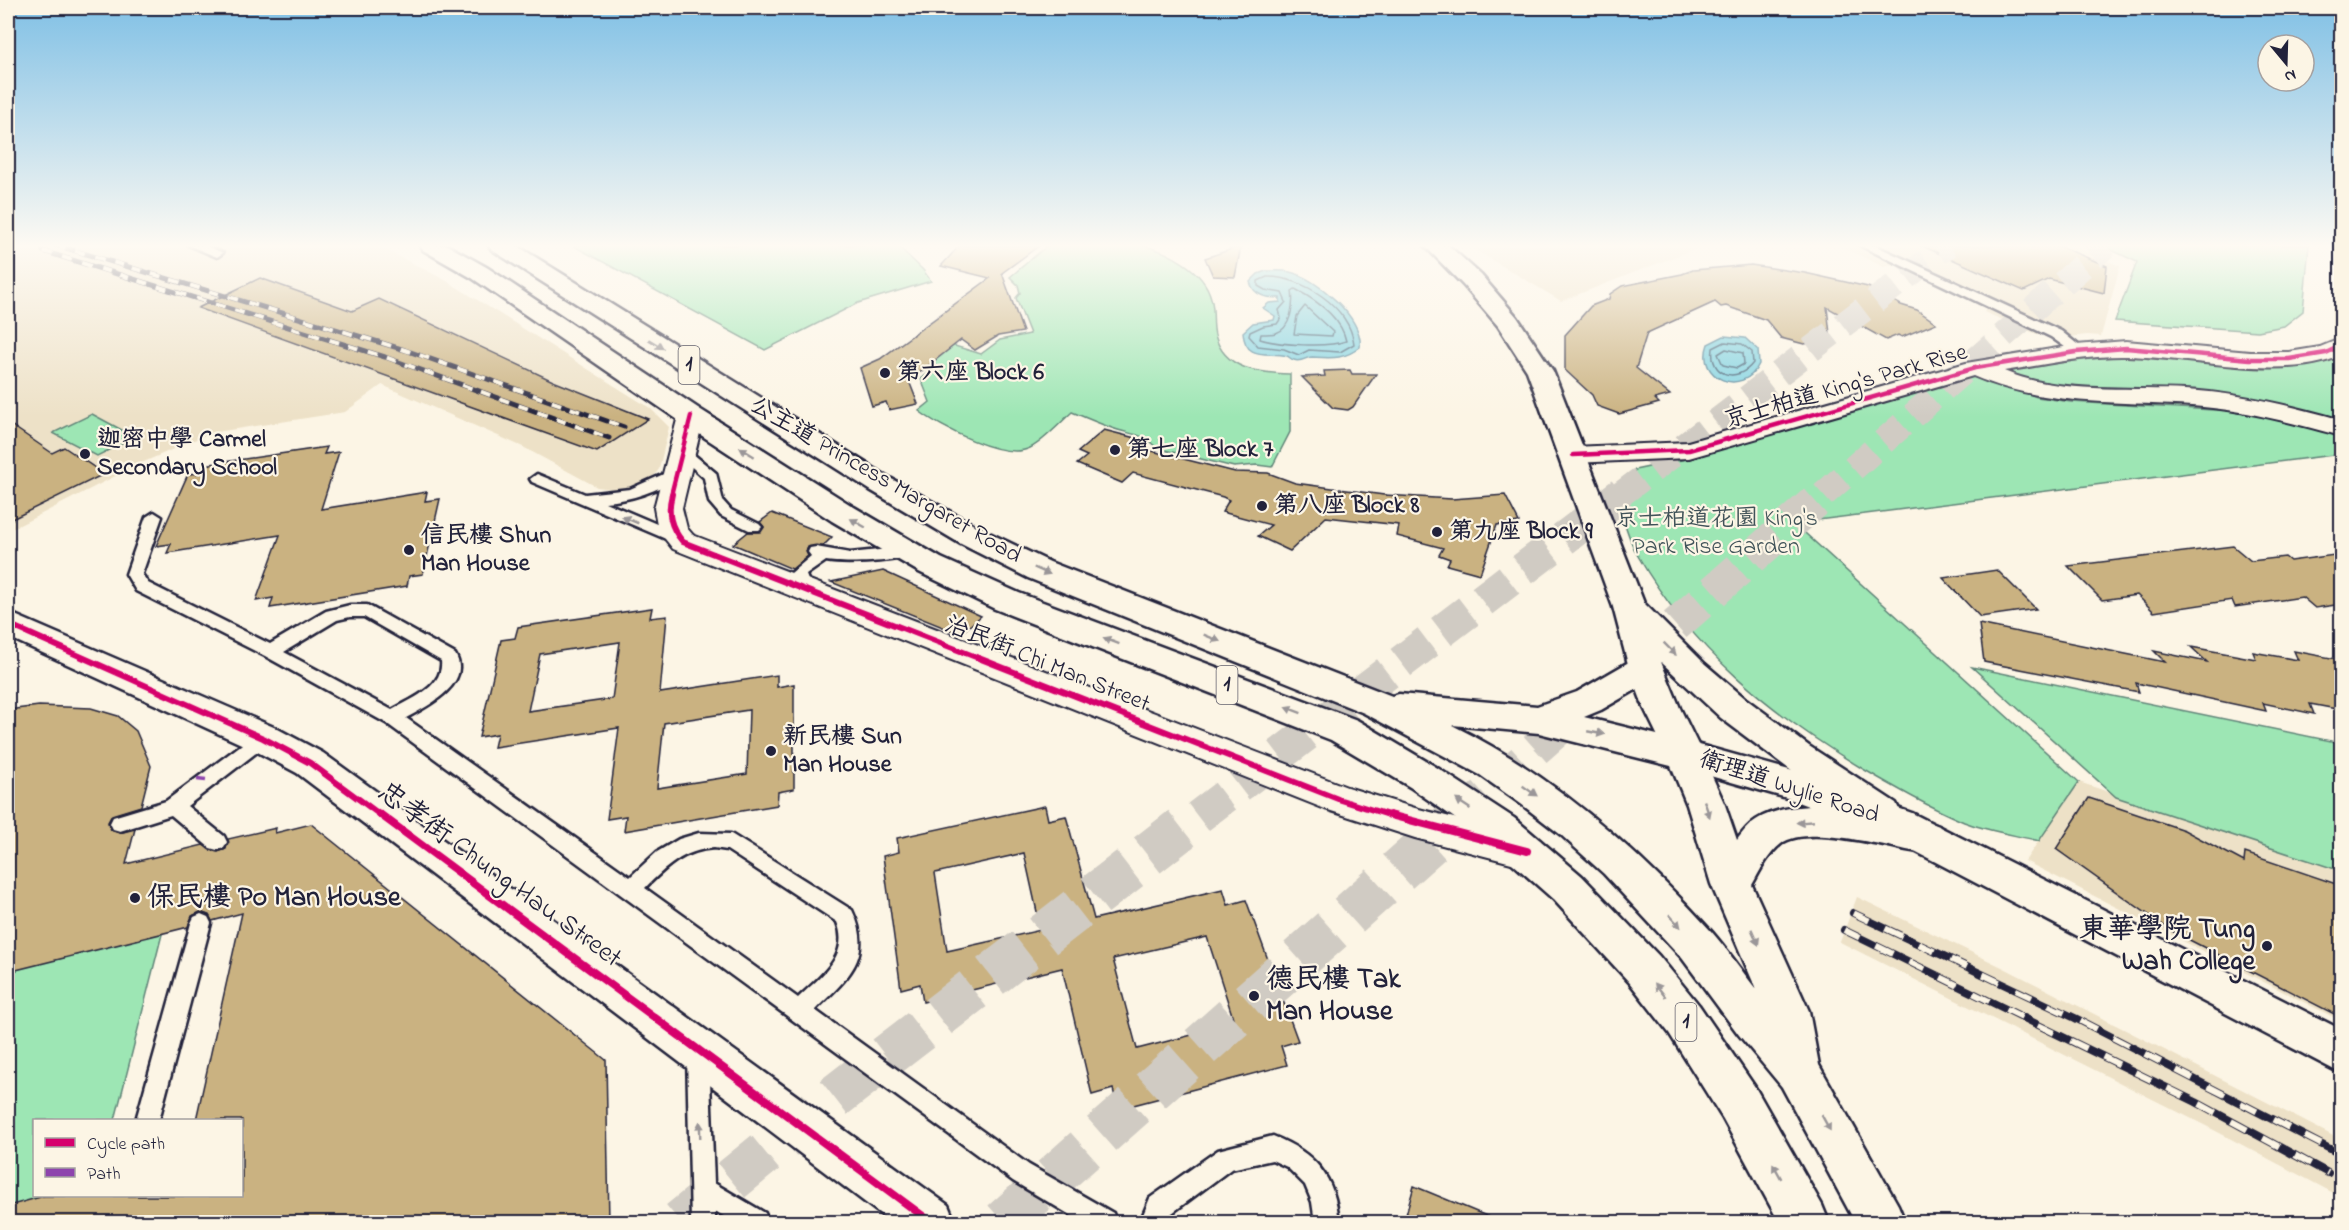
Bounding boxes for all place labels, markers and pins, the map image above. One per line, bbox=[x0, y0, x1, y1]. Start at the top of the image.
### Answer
place label: 第六座 Block 6 bbox=[897, 356, 1044, 391]
marker: 第六座 Block 6 bbox=[878, 366, 892, 380]
place label: 迦密中學 Carmel Secondary School bbox=[97, 423, 277, 487]
place label: 第七座 Block 7 bbox=[1127, 433, 1274, 468]
marker: 第七座 Block 7 bbox=[1108, 443, 1122, 457]
marker: 迦密中學 Carmel Secondary School bbox=[78, 447, 92, 461]
place label: 第八座 Block 8 bbox=[1274, 489, 1419, 524]
marker: 第八座 Block 8 bbox=[1255, 499, 1269, 513]
place label: 第九座 Block 9 bbox=[1449, 515, 1593, 550]
place label: 信民樓 Shun Man House bbox=[421, 519, 551, 582]
marker: 第九座 Block 9 bbox=[1430, 525, 1444, 539]
marker: 信民樓 Shun Man House bbox=[402, 543, 416, 557]
place label: 新民樓 Sun Man House bbox=[783, 720, 902, 783]
marker: 新民樓 Sun Man House bbox=[764, 744, 778, 758]
place label: 保民樓 Po Man House bbox=[147, 878, 402, 919]
marker: 保民樓 Po Man House bbox=[128, 891, 142, 905]
place label: 東華學院 Tung Wah College bbox=[2079, 910, 2256, 984]
marker: 東華學院 Tung Wah College bbox=[2260, 939, 2274, 953]
place label: 德民樓 Tak Man House bbox=[1266, 960, 1401, 1033]
marker: 德民樓 Tak Man House bbox=[1247, 989, 1261, 1003]

